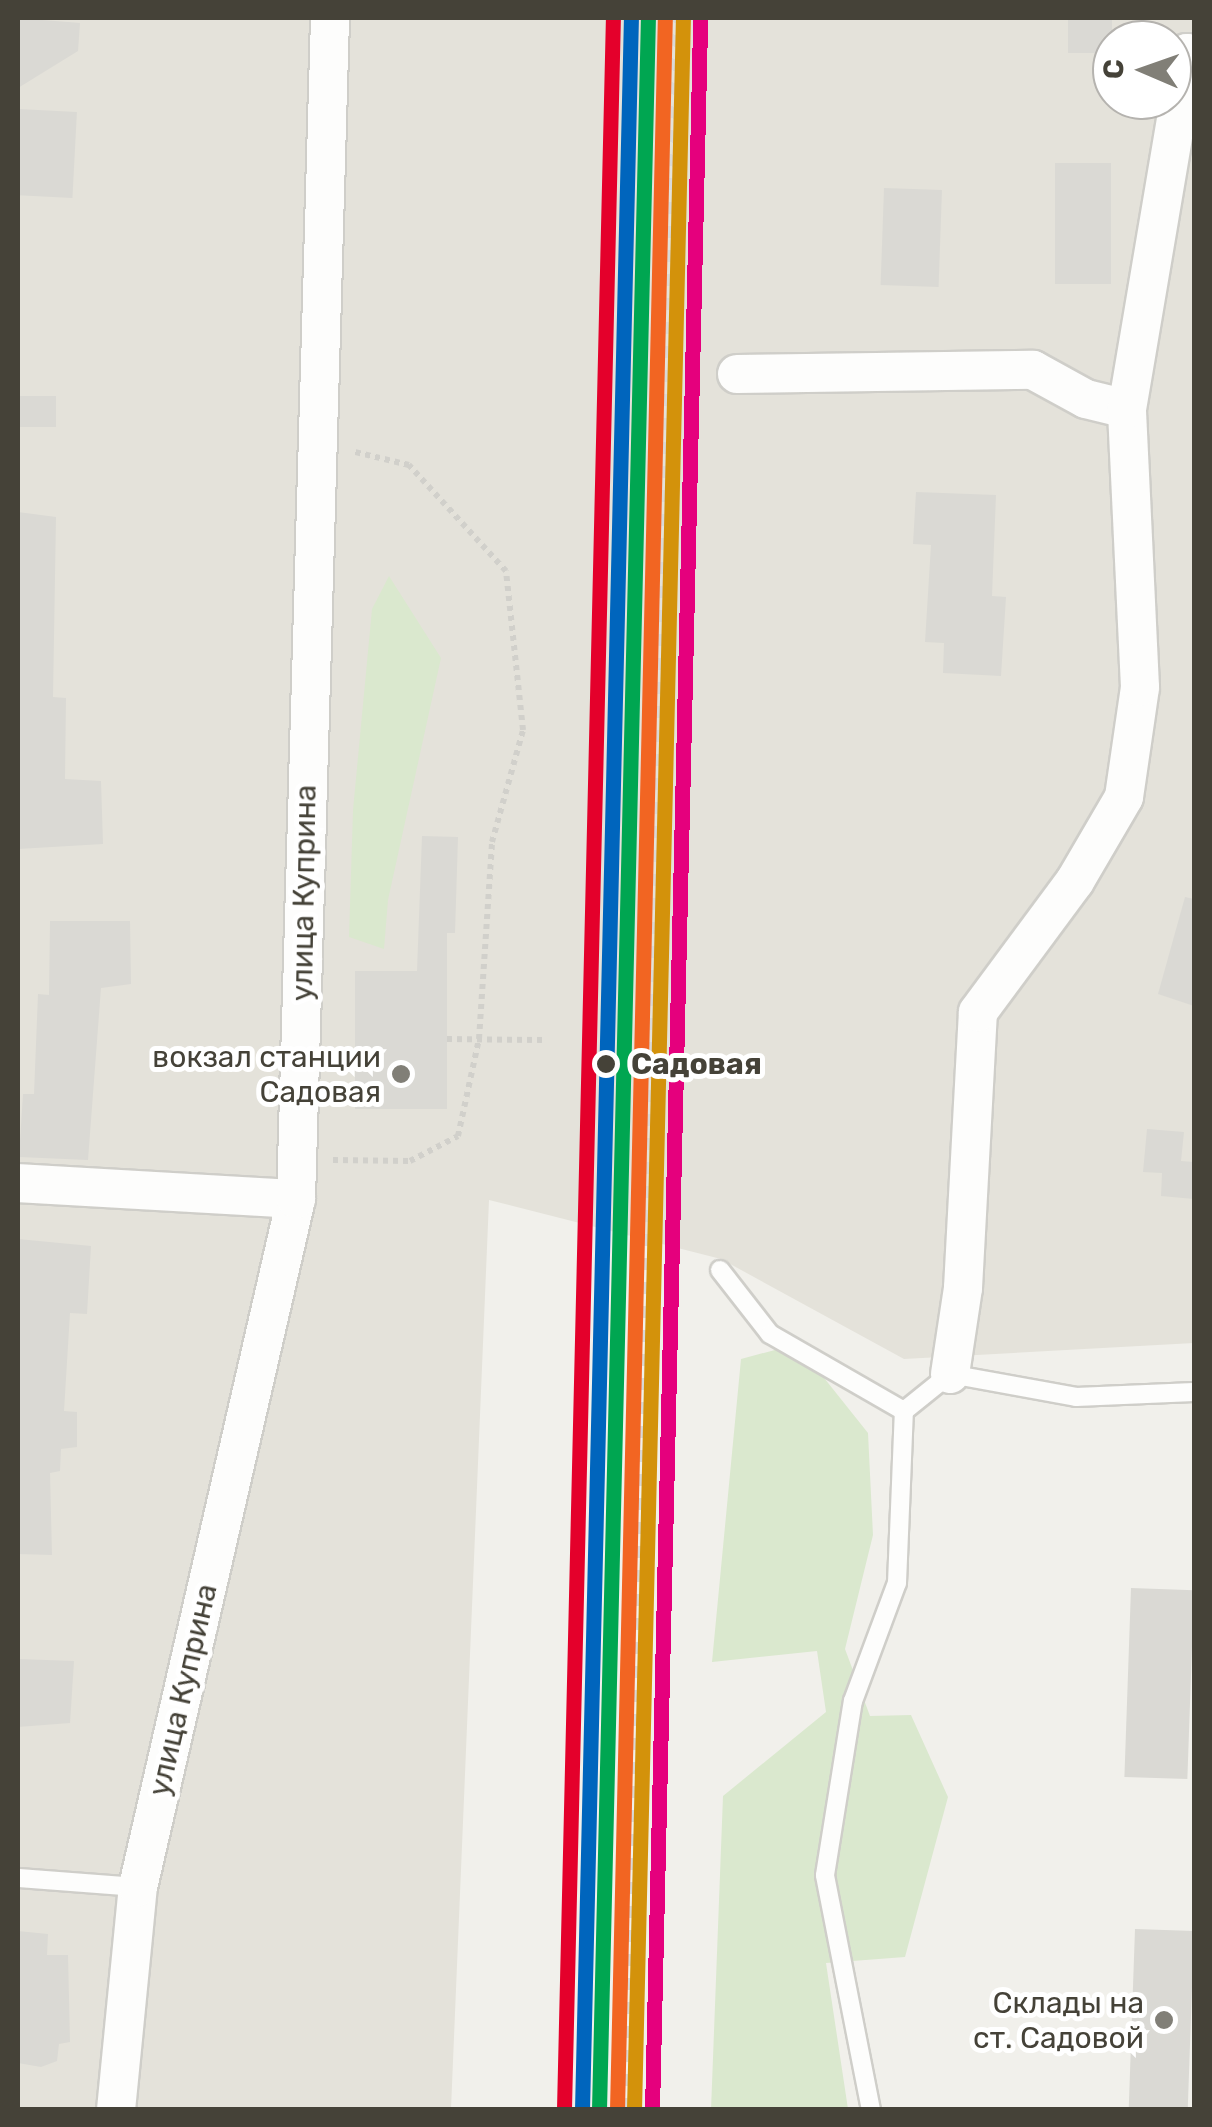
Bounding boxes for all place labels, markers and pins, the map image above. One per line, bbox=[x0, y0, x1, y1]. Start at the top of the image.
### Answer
place label: вокзал станции Садовая bbox=[152, 1039, 381, 1110]
place label: Садовая bbox=[631, 1046, 762, 1082]
marker: Садовая bbox=[590, 1048, 622, 1080]
marker: вокзал станции Садовая bbox=[390, 1063, 412, 1085]
place label: Склады на ст. Садовой bbox=[973, 1985, 1144, 2056]
marker: Склады на ст. Садовой bbox=[1153, 2009, 1175, 2031]

